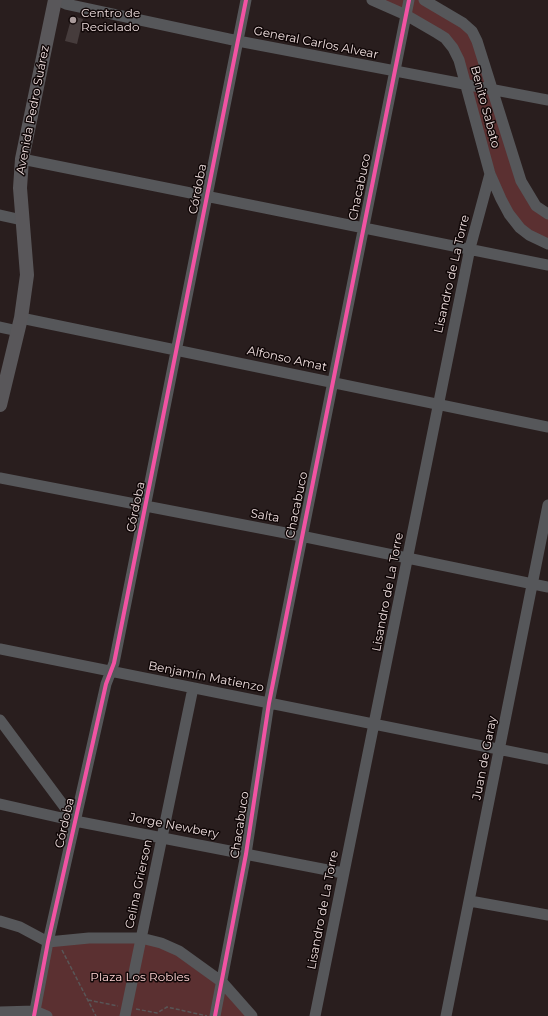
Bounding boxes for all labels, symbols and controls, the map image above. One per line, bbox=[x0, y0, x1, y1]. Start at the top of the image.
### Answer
place label: Centro de Reciclado bbox=[81, 6, 140, 34]
marker: Centro de Reciclado bbox=[68, 15, 78, 25]
street label: General Carlos Alvear bbox=[252, 24, 380, 62]
street label: Avenida Pedro Suárez bbox=[13, 44, 53, 176]
street label: Benito Sabato bbox=[467, 64, 503, 150]
street label: Chacabuco bbox=[346, 152, 374, 222]
street label: Córdoba bbox=[186, 162, 210, 216]
street label: Lisandro de La Torre bbox=[431, 213, 473, 335]
street label: Alfonso Amat bbox=[246, 344, 328, 374]
street label: Chacabuco bbox=[283, 470, 311, 540]
street label: Córdoba bbox=[124, 480, 148, 534]
street label: Salta bbox=[249, 506, 281, 526]
street label: Lisandro de La Torre bbox=[369, 531, 407, 653]
street label: Benjamín Matienzo bbox=[147, 659, 265, 695]
street label: Juan de Garay bbox=[470, 715, 500, 801]
street label: Chacabuco bbox=[228, 790, 252, 860]
street label: Córdoba bbox=[52, 796, 78, 850]
street label: Jorge Newbery bbox=[128, 810, 220, 842]
street label: Celina Grierson bbox=[122, 838, 156, 930]
street label: Lisandro de La Torre bbox=[304, 849, 342, 971]
park label: Plaza Los Robles bbox=[90, 970, 190, 984]

